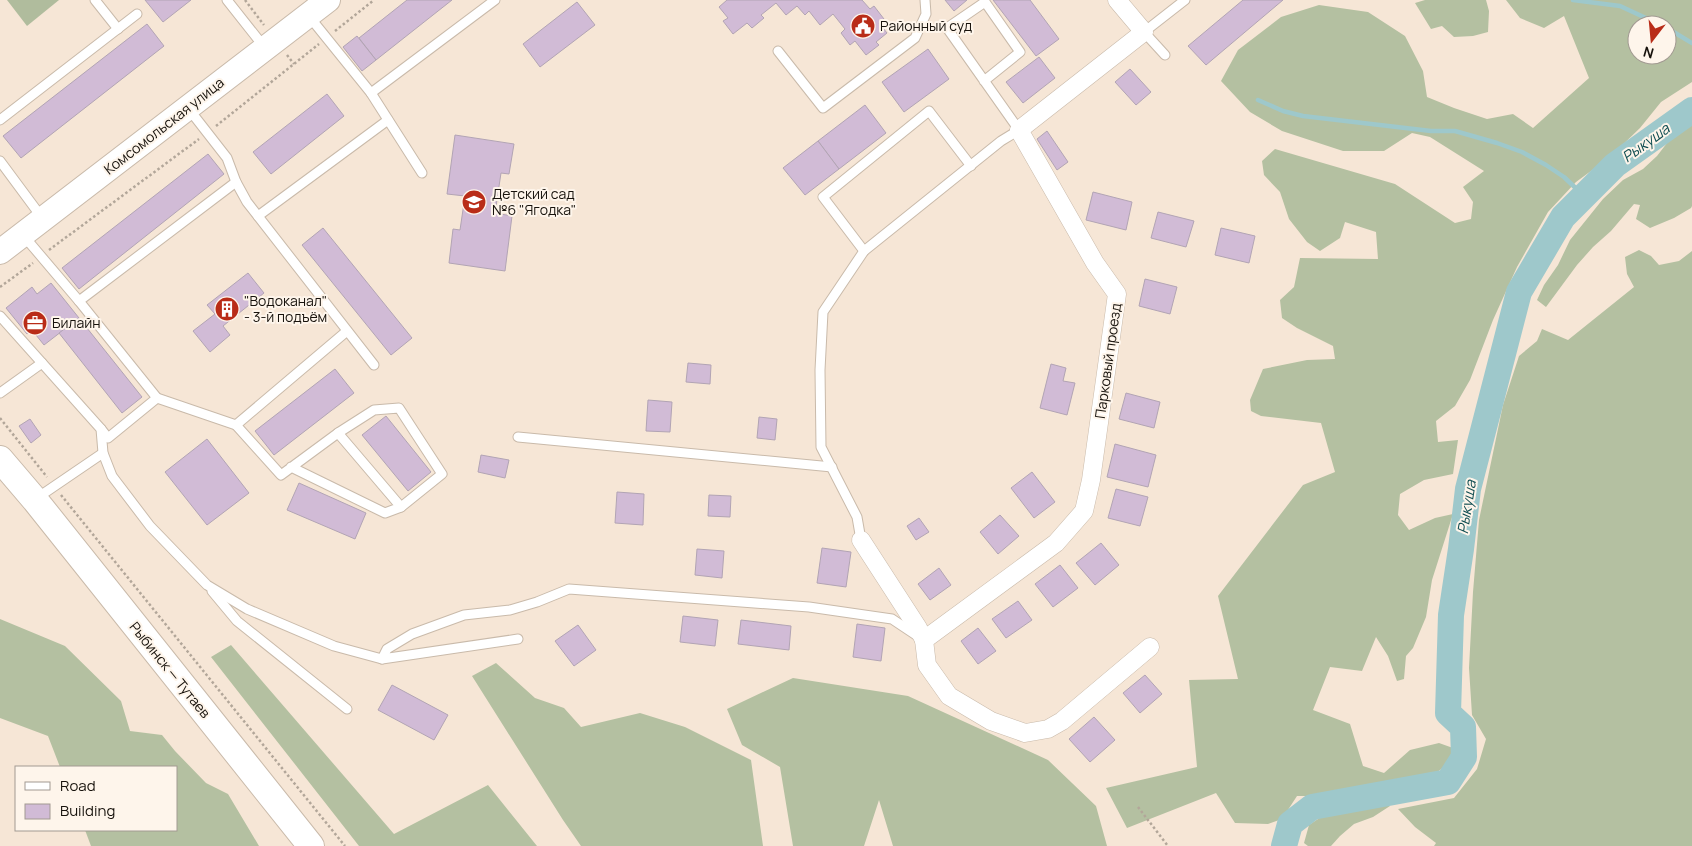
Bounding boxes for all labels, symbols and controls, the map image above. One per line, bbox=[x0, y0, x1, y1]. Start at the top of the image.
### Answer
public building icon: Районный суд bbox=[850, 13, 876, 39]
north arrow bbox=[1627, 15, 1677, 65]
place label: Районный суд bbox=[880, 16, 972, 35]
text: N bbox=[1641, 42, 1656, 63]
street label: Комсомольская улица bbox=[100, 73, 228, 179]
water label: Рыкуша bbox=[1618, 118, 1674, 167]
place label: Детский сад №6 "Ягодка" bbox=[492, 184, 576, 219]
school or university icon: Детский сад №6 "Ягодка" bbox=[461, 189, 487, 215]
place label: "Водоканал" - 3-й подъём bbox=[244, 291, 327, 326]
building icon: "Водоканал" - 3-й подъём bbox=[214, 296, 240, 322]
street label: Парковый проезд bbox=[1090, 302, 1125, 420]
office icon: Билайн bbox=[22, 310, 48, 336]
place label: Билайн bbox=[52, 313, 101, 332]
water label: Рыкуша bbox=[1452, 478, 1481, 535]
street label: Рыбинск — Тутаев bbox=[126, 618, 215, 722]
legend bbox=[15, 766, 178, 831]
text: Road bbox=[60, 775, 96, 796]
text: Building bbox=[60, 800, 115, 821]

